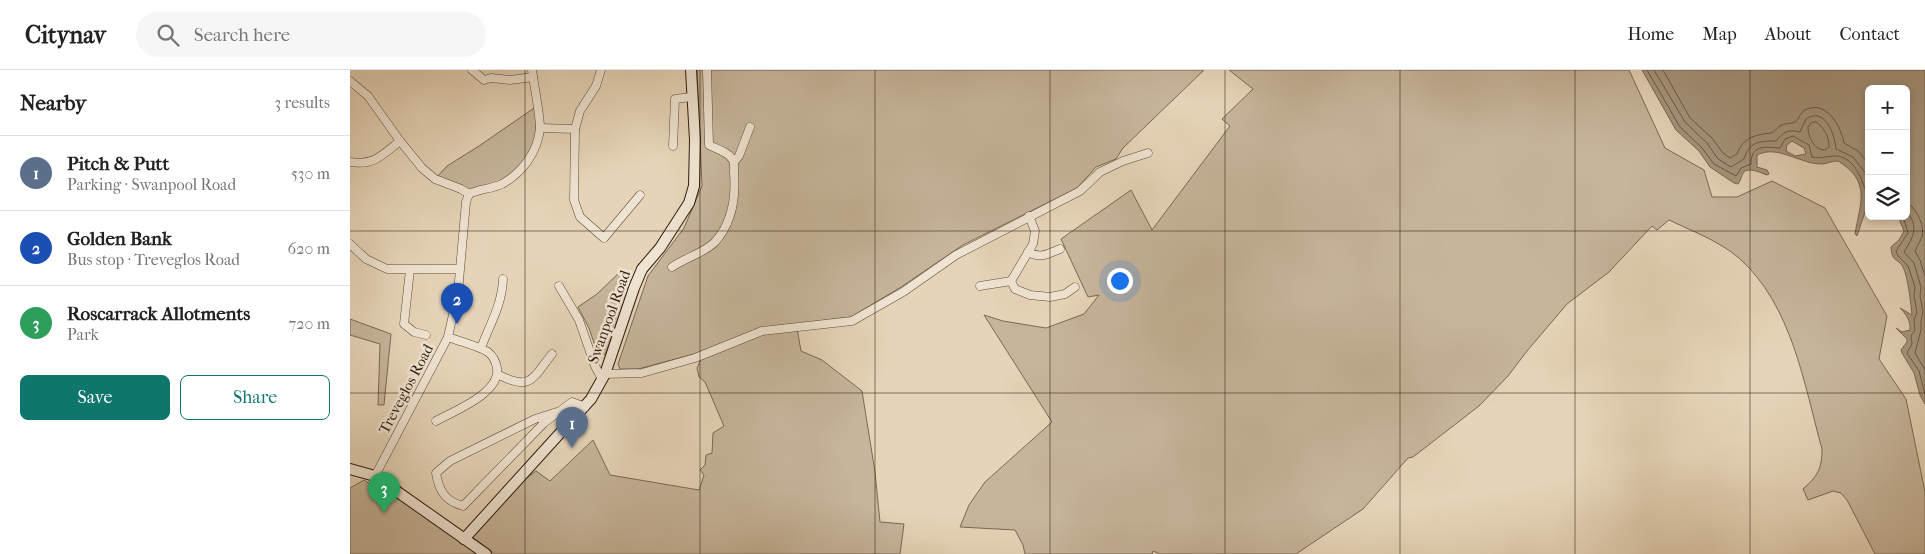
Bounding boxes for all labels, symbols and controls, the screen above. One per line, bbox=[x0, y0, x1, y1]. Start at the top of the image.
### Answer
search box bbox=[136, 12, 486, 57]
text: Citynav bbox=[25, 21, 106, 49]
icon: search bbox=[154, 21, 182, 49]
text: Search here bbox=[194, 24, 290, 46]
text: Home bbox=[1627, 24, 1674, 45]
text: Map bbox=[1702, 24, 1737, 45]
text: About bbox=[1765, 24, 1811, 45]
text: Contact bbox=[1839, 24, 1900, 45]
map controls bbox=[1865, 85, 1910, 220]
button: + bbox=[1865, 85, 1910, 130]
text: Nearby bbox=[20, 91, 86, 115]
text: 3 results bbox=[274, 93, 330, 112]
button: − bbox=[1865, 130, 1910, 175]
text: Pitch & Putt bbox=[67, 153, 169, 175]
text: 1 bbox=[33, 164, 39, 183]
text: 530 m bbox=[291, 164, 330, 183]
text: Parking · Swanpool Road bbox=[67, 175, 236, 194]
button: layers bbox=[1865, 175, 1910, 220]
text: Golden Bank bbox=[67, 228, 172, 250]
text: 2 bbox=[32, 239, 40, 258]
text: 620 m bbox=[288, 239, 330, 258]
text: Bus stop · Treveglos Road bbox=[67, 250, 240, 269]
street label: Swanpool Road bbox=[584, 267, 635, 366]
your location bbox=[1107, 268, 1133, 294]
pin: 2 bbox=[441, 283, 473, 324]
text: Roscarrack Allotments bbox=[67, 303, 250, 325]
text: 3 bbox=[33, 314, 39, 333]
text: 720 m bbox=[289, 314, 330, 333]
text: Park bbox=[67, 325, 99, 344]
street label: Treveglos Road bbox=[375, 340, 438, 437]
button: Save bbox=[20, 375, 170, 420]
button: Share bbox=[180, 375, 330, 420]
pin: 1 bbox=[556, 407, 588, 448]
pin: 3 bbox=[368, 472, 400, 513]

